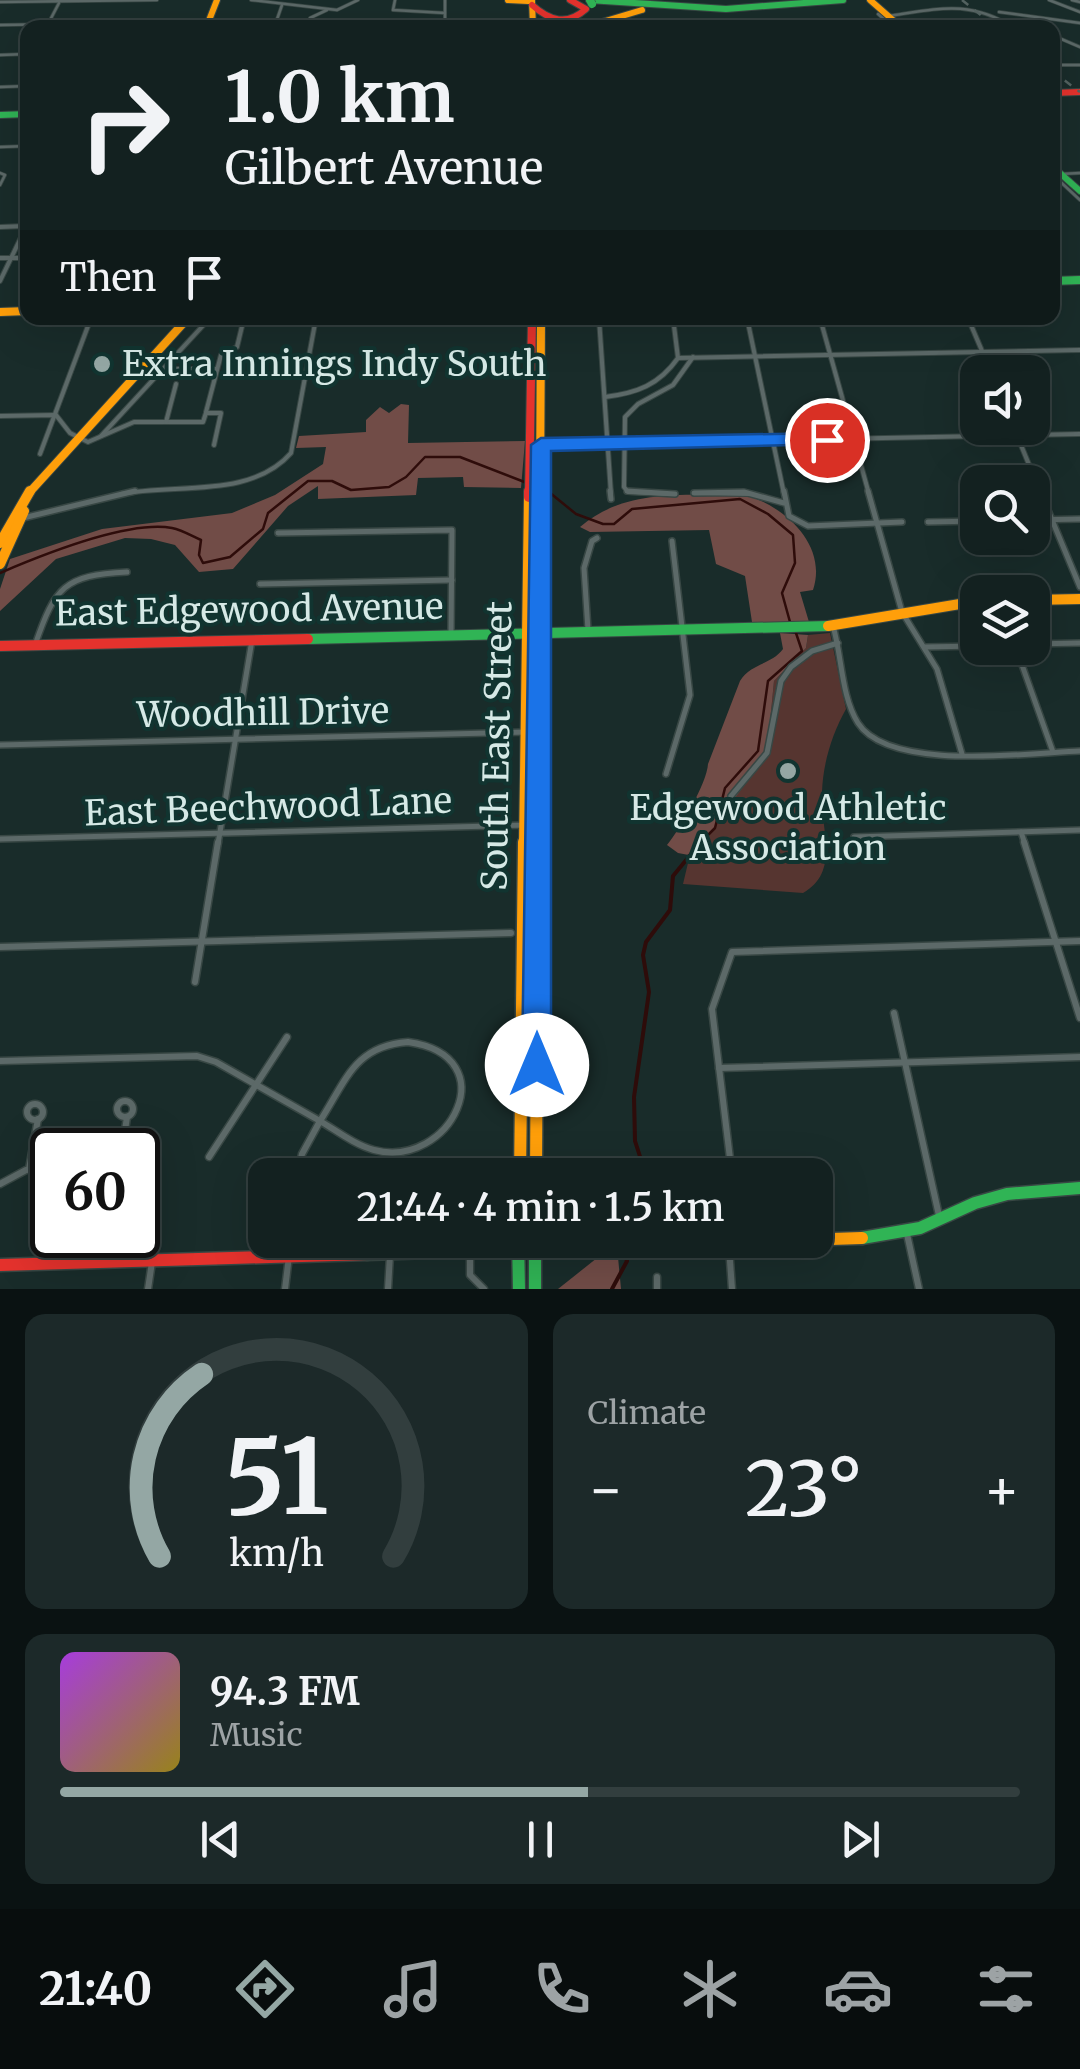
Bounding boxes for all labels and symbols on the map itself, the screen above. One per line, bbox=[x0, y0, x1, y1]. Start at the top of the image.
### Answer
place label: Extra Innings Indy South bbox=[122, 342, 546, 386]
marker: Extra Innings Indy South bbox=[91, 353, 113, 375]
pin bbox=[785, 398, 870, 483]
street label: East Edgewood Avenue bbox=[54, 585, 444, 635]
street label: South East Street bbox=[472, 601, 522, 891]
street label: Woodhill Drive bbox=[136, 689, 389, 737]
marker: Edgewood Athletic Association bbox=[777, 760, 799, 782]
street label: East Beechwood Lane bbox=[83, 779, 453, 835]
place label: Edgewood Athletic Association bbox=[630, 786, 946, 870]
position arrow bbox=[485, 1013, 589, 1117]
speed limit sign: 60 bbox=[30, 1128, 160, 1258]

